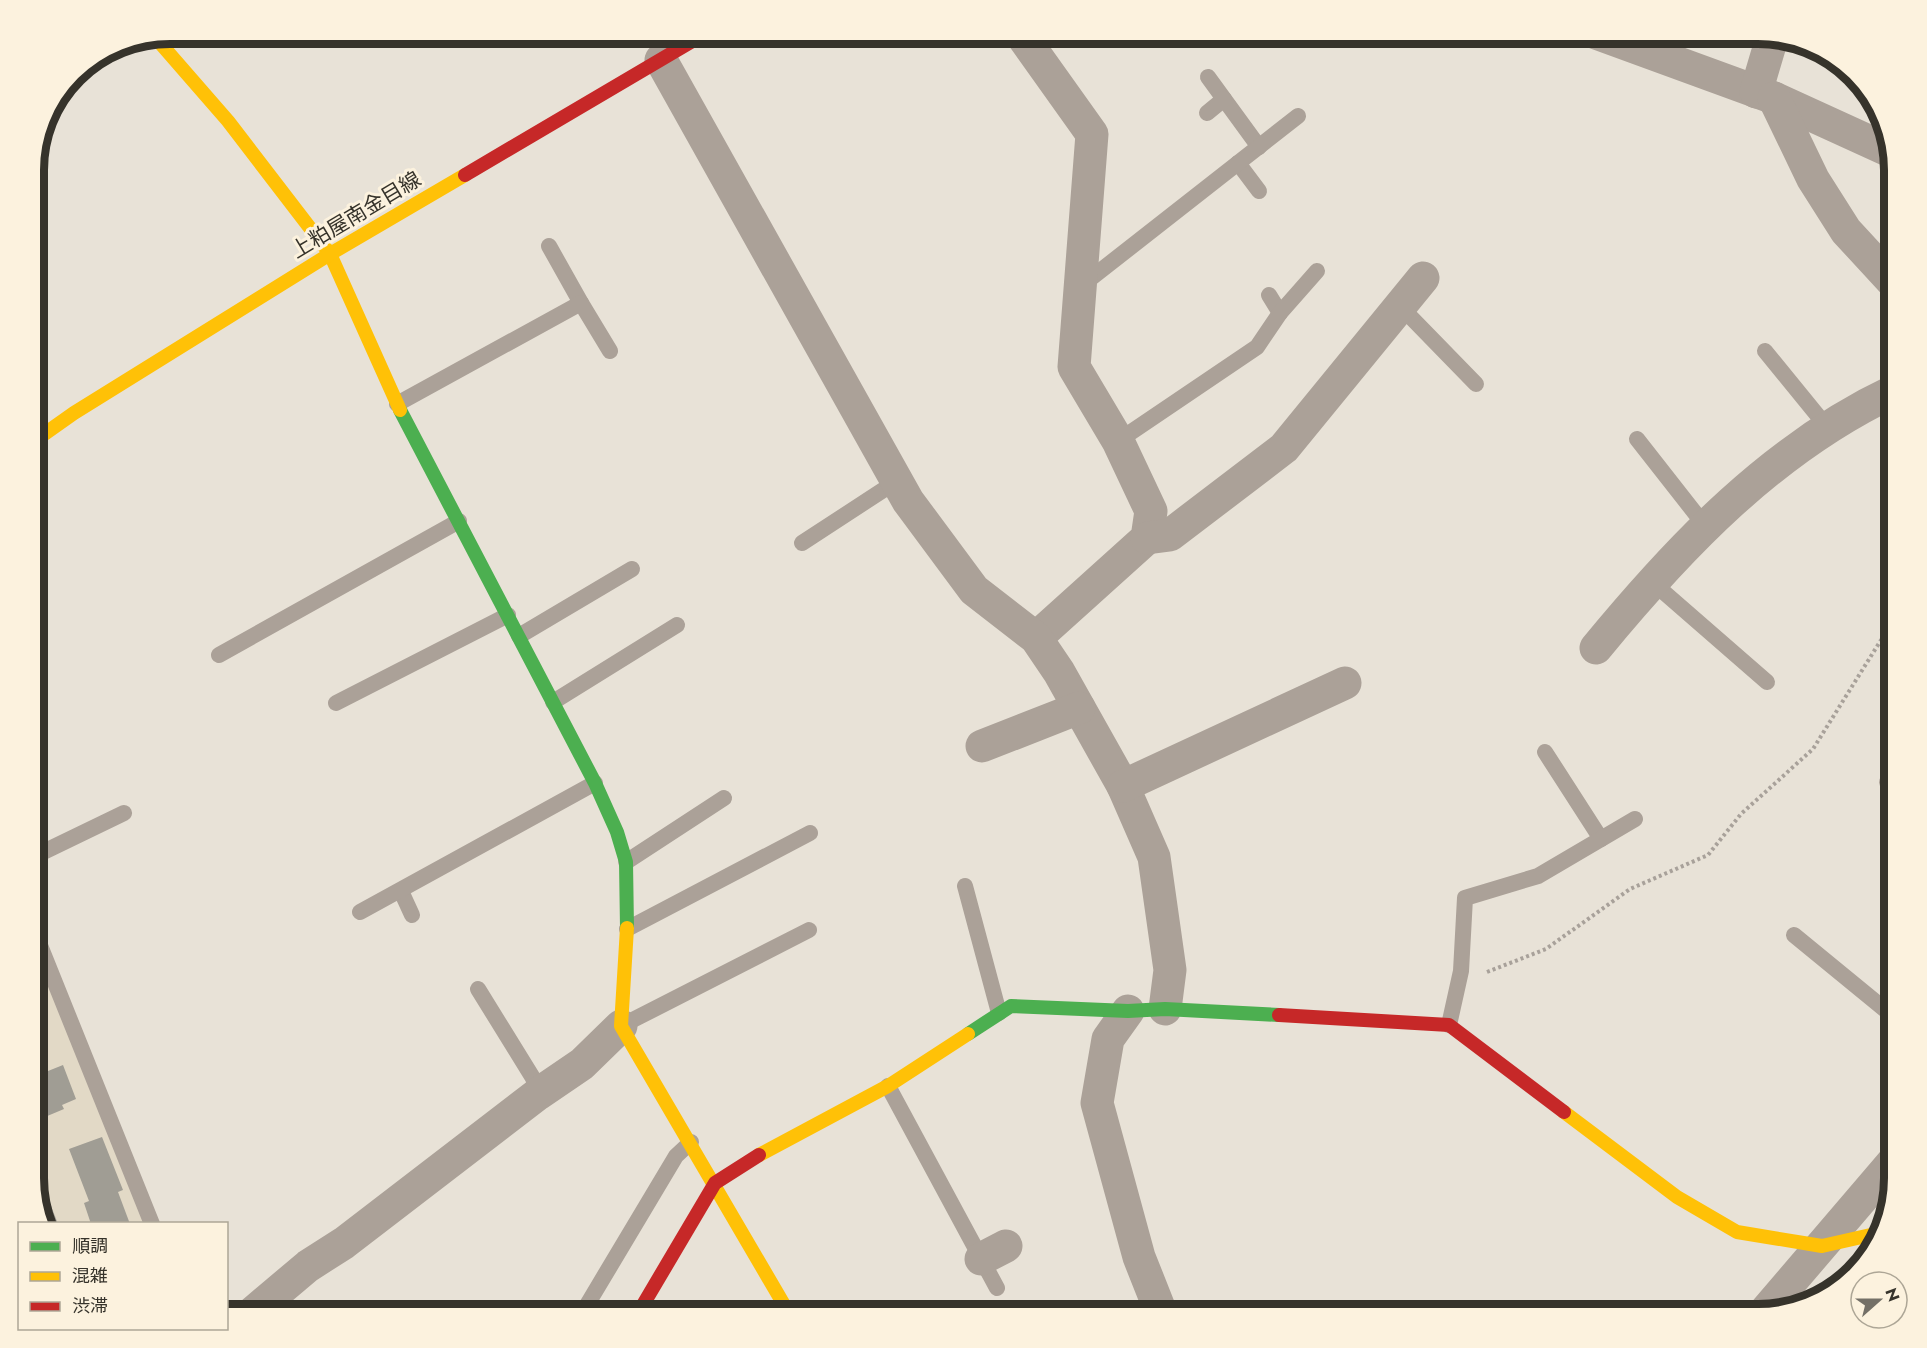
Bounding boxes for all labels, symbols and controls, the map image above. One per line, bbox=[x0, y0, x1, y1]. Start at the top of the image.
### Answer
street label: 上粕屋南金目線 bbox=[285, 164, 427, 266]
legend bbox=[18, 1222, 228, 1330]
text: 順調 bbox=[72, 1233, 108, 1259]
text: 混雑 bbox=[72, 1263, 108, 1289]
north arrow bbox=[1849, 1270, 1909, 1330]
text: N bbox=[1880, 1285, 1906, 1305]
text: 渋滞 bbox=[72, 1293, 108, 1319]

